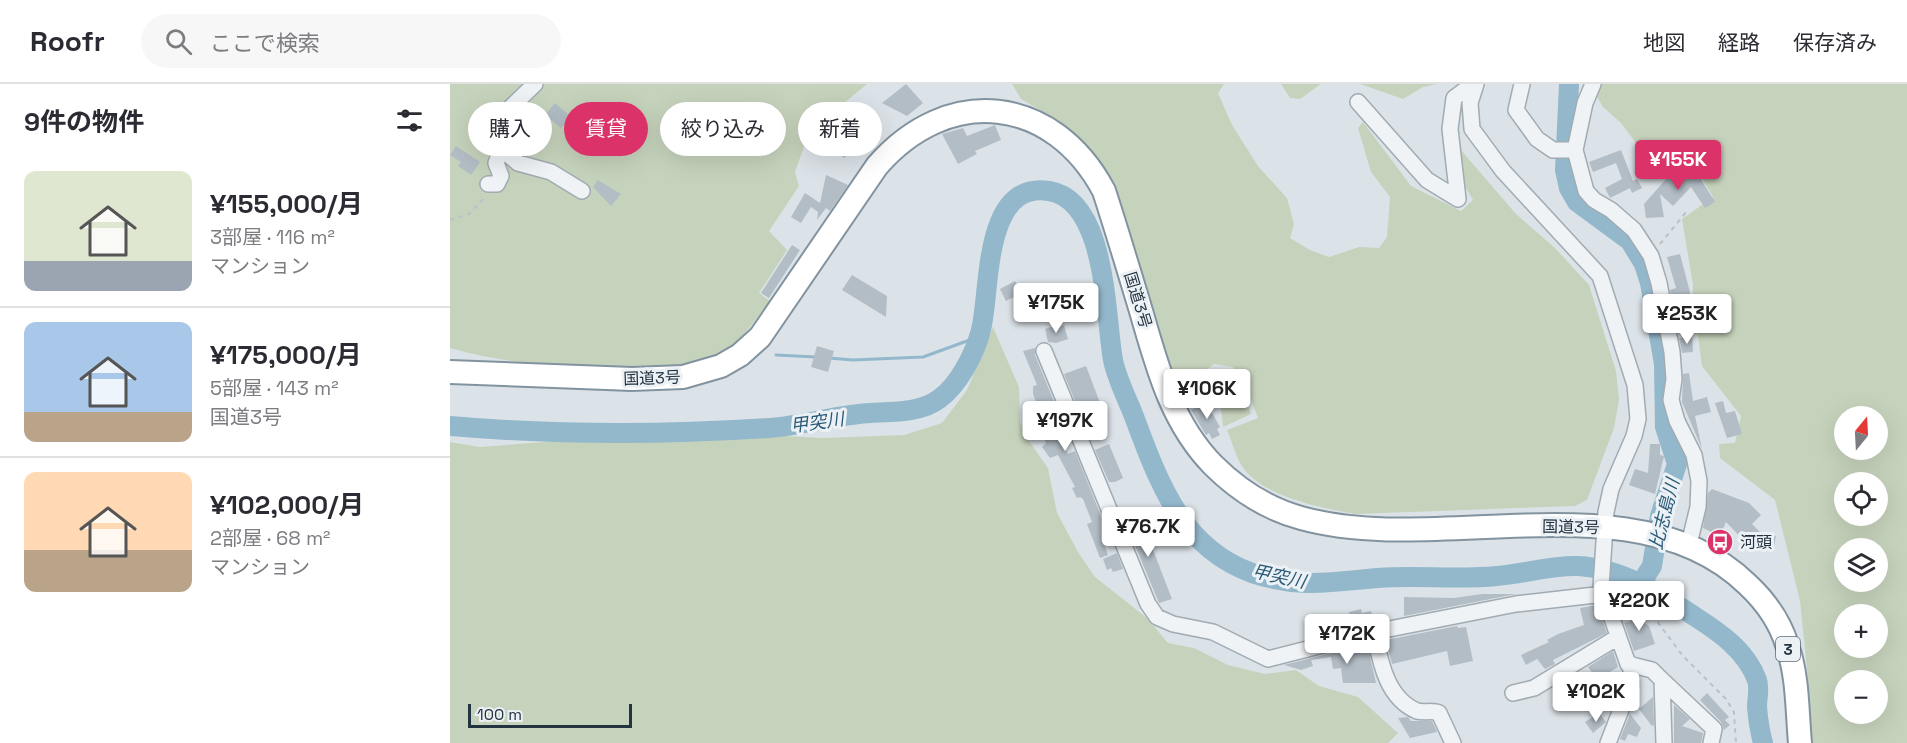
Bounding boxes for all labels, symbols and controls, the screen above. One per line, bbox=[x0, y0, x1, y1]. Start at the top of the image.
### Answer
search box bbox=[141, 14, 561, 68]
text: Roofr bbox=[30, 23, 105, 59]
icon: search bbox=[162, 25, 195, 58]
text: ここで検索 bbox=[210, 29, 320, 57]
text: 地図 bbox=[1643, 29, 1685, 56]
text: 経路 bbox=[1718, 29, 1760, 56]
text: 保存済み bbox=[1793, 29, 1877, 56]
chip: 購入 bbox=[468, 102, 552, 156]
chip: 賃貸 bbox=[564, 102, 648, 156]
chip: 絞り込み bbox=[660, 102, 786, 156]
chip: 新着 bbox=[798, 102, 882, 156]
icon: filters bbox=[393, 104, 426, 137]
text: 9件の物件 bbox=[24, 105, 144, 139]
pin: ¥155K bbox=[1636, 140, 1720, 191]
text: ¥155K bbox=[1649, 146, 1707, 172]
text: ¥155,000/月 bbox=[210, 187, 363, 221]
icon: home bbox=[72, 195, 144, 267]
text: 3部屋 · 116 m² bbox=[210, 224, 335, 250]
text: マンション bbox=[210, 253, 310, 279]
street label: 国道3号 bbox=[1120, 269, 1156, 331]
pin: ¥175K bbox=[1014, 283, 1098, 334]
text: ¥175K bbox=[1027, 289, 1085, 315]
pin: ¥253K bbox=[1645, 294, 1729, 345]
text: ¥253K bbox=[1657, 300, 1717, 326]
text: ¥175,000/月 bbox=[210, 338, 362, 372]
icon: home bbox=[72, 346, 144, 418]
street label: 国道3号 bbox=[623, 367, 681, 389]
pin: ¥106K bbox=[1165, 369, 1249, 420]
text: 5部屋 · 143 m² bbox=[210, 375, 339, 401]
text: ¥106K bbox=[1177, 375, 1237, 401]
pin: ¥197K bbox=[1023, 401, 1107, 452]
text: 国道3号 bbox=[210, 404, 282, 430]
north arrow bbox=[1834, 406, 1888, 460]
map controls bbox=[1834, 406, 1888, 724]
water label: 甲突川 bbox=[789, 407, 847, 437]
text: ¥197K bbox=[1037, 407, 1094, 433]
button: locate bbox=[1834, 472, 1888, 526]
water label: 比志島川 bbox=[1644, 474, 1684, 552]
text: ¥102,000/月 bbox=[210, 488, 364, 522]
icon: home bbox=[72, 496, 144, 568]
pin: ¥76.7K bbox=[1099, 507, 1197, 558]
text: ¥76.7K bbox=[1116, 513, 1180, 539]
street label: 国道3号 bbox=[1542, 516, 1600, 538]
text: 2部屋 · 68 m² bbox=[210, 525, 330, 551]
bus stop icon: 河頭 bbox=[1705, 527, 1735, 557]
place label: 河頭 bbox=[1740, 532, 1772, 553]
button: layers bbox=[1834, 538, 1888, 592]
text: マンション bbox=[210, 554, 310, 580]
water label: 甲突川 bbox=[1250, 559, 1310, 593]
pin: ¥220K bbox=[1597, 581, 1681, 632]
text: ¥220K bbox=[1608, 587, 1670, 613]
button: + bbox=[1834, 604, 1888, 658]
pin: ¥172K bbox=[1305, 614, 1389, 665]
text: ¥172K bbox=[1319, 620, 1375, 646]
road number: 3 bbox=[1776, 637, 1800, 661]
button: − bbox=[1834, 670, 1888, 724]
pin: ¥102K bbox=[1554, 672, 1638, 723]
text: ¥102K bbox=[1567, 678, 1625, 704]
scale bar bbox=[468, 701, 632, 728]
text: 100 m bbox=[477, 704, 522, 725]

